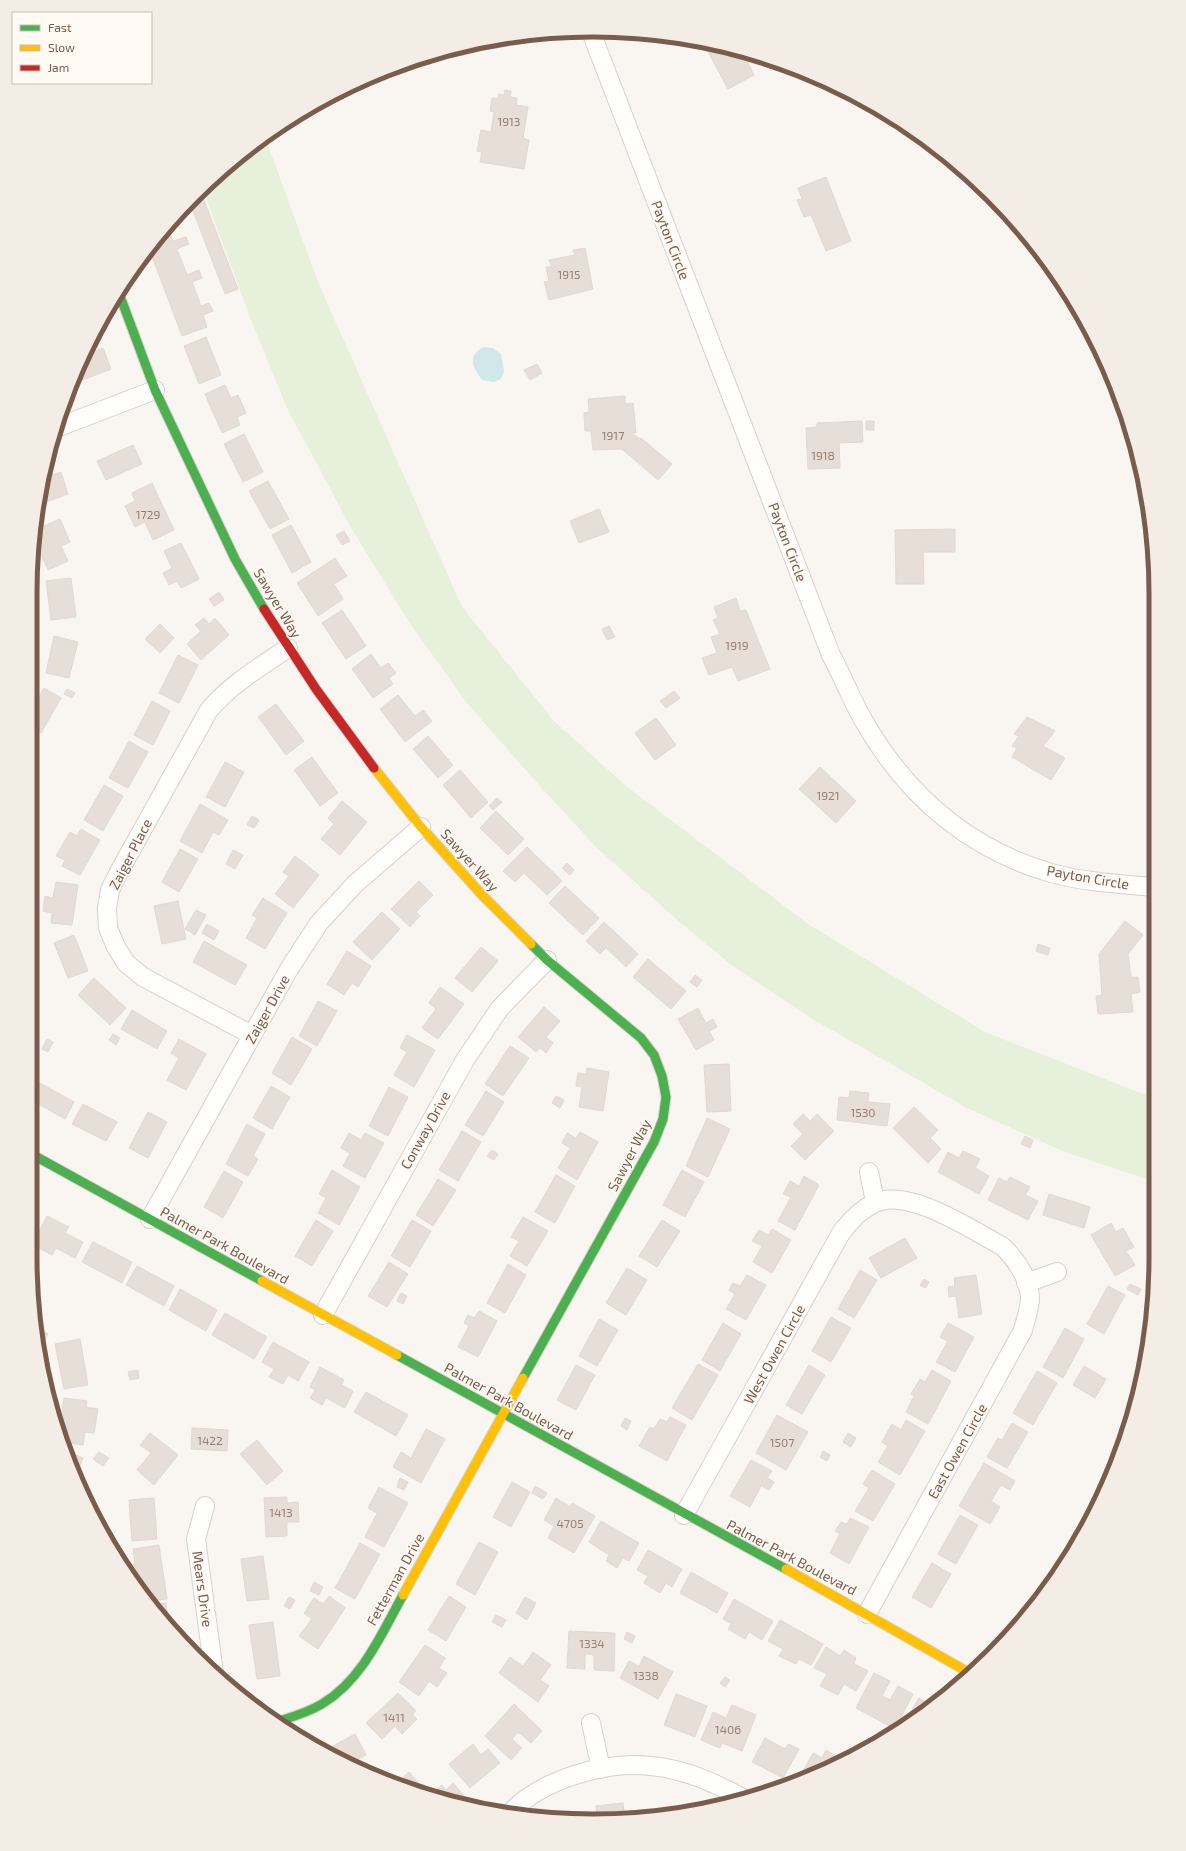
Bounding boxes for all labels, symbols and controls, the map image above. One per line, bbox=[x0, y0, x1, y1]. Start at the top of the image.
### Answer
legend bbox=[12, 12, 152, 84]
text: Fast bbox=[48, 20, 72, 34]
text: Slow bbox=[48, 40, 75, 54]
text: Jam bbox=[48, 60, 69, 74]
house number: 1913 bbox=[497, 114, 521, 128]
street label: Payton Circle bbox=[648, 198, 694, 282]
house number: 1915 bbox=[558, 267, 580, 281]
house number: 1917 bbox=[602, 428, 624, 442]
house number: 1918 bbox=[811, 448, 835, 462]
street label: Payton Circle bbox=[765, 500, 811, 584]
house number: 1729 bbox=[136, 507, 160, 521]
street label: Sawyer Way bbox=[251, 565, 306, 641]
house number: 1919 bbox=[725, 638, 749, 652]
house number: 1921 bbox=[816, 788, 840, 802]
street label: Zaiger Place bbox=[105, 816, 155, 892]
street label: Sawyer Way bbox=[437, 825, 503, 895]
street label: Payton Circle bbox=[1046, 861, 1130, 893]
street label: Zaiger Drive bbox=[241, 972, 293, 1046]
street label: Conway Drive bbox=[397, 1088, 453, 1172]
house number: 1530 bbox=[850, 1105, 876, 1119]
street label: Sawyer Way bbox=[604, 1116, 655, 1194]
street label: Palmer Park Boulevard bbox=[158, 1202, 292, 1288]
street label: West Owen Circle bbox=[740, 1301, 808, 1407]
street label: Palmer Park Boulevard bbox=[442, 1358, 576, 1444]
street label: East Owen Circle bbox=[924, 1400, 990, 1502]
house number: 1422 bbox=[197, 1433, 223, 1447]
house number: 1507 bbox=[770, 1435, 794, 1449]
house number: 1413 bbox=[269, 1505, 293, 1519]
house number: 4705 bbox=[556, 1516, 584, 1530]
street label: Palmer Park Boulevard bbox=[724, 1516, 860, 1598]
street label: Fetterman Drive bbox=[363, 1530, 427, 1628]
street label: Mears Drive bbox=[189, 1550, 217, 1628]
house number: 1334 bbox=[579, 1636, 605, 1650]
house number: 1338 bbox=[633, 1668, 659, 1682]
house number: 1411 bbox=[383, 1710, 405, 1724]
house number: 1406 bbox=[715, 1722, 741, 1736]

